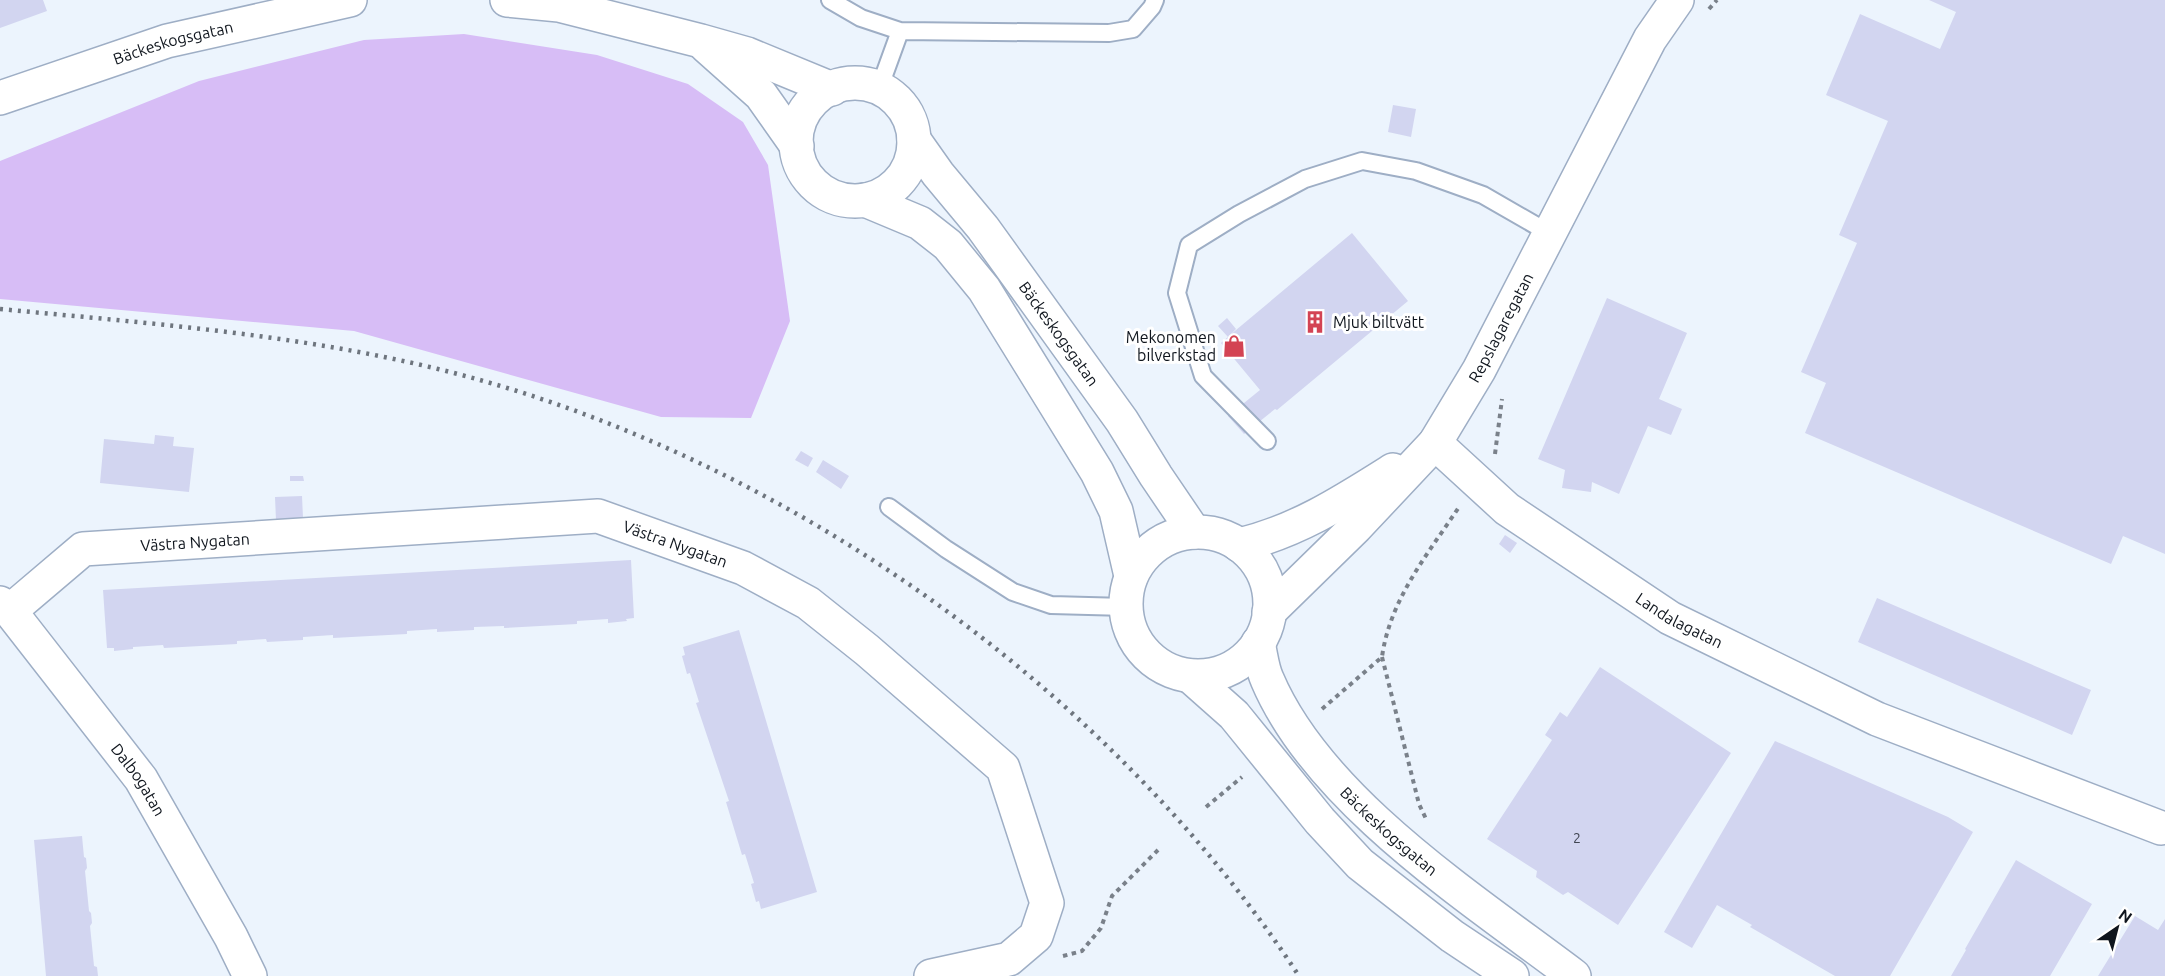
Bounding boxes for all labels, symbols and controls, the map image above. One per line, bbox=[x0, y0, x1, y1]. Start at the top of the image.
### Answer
street label: Bäckeskogsgatan bbox=[111, 17, 235, 68]
street label: Repslagaregatan bbox=[1465, 270, 1537, 386]
street label: Bäckeskogsgatan bbox=[1016, 278, 1103, 389]
building icon: Mjuk biltvätt bbox=[1302, 309, 1328, 335]
place label: Mjuk biltvätt bbox=[1333, 313, 1425, 331]
place label: Mekonomen bilverkstad bbox=[1126, 328, 1216, 364]
shop icon: Mekonomen bilverkstad bbox=[1221, 333, 1247, 359]
street label: Västra Nygatan bbox=[621, 517, 730, 571]
street label: Västra Nygatan bbox=[140, 529, 250, 554]
street label: Landalagatan bbox=[1632, 589, 1726, 651]
street label: Dalbogatan bbox=[108, 740, 169, 819]
street label: Bäckeskogsgatan bbox=[1337, 783, 1441, 879]
house number: 2 bbox=[1573, 830, 1581, 846]
north arrow bbox=[2087, 898, 2147, 958]
text: N bbox=[2116, 905, 2136, 927]

